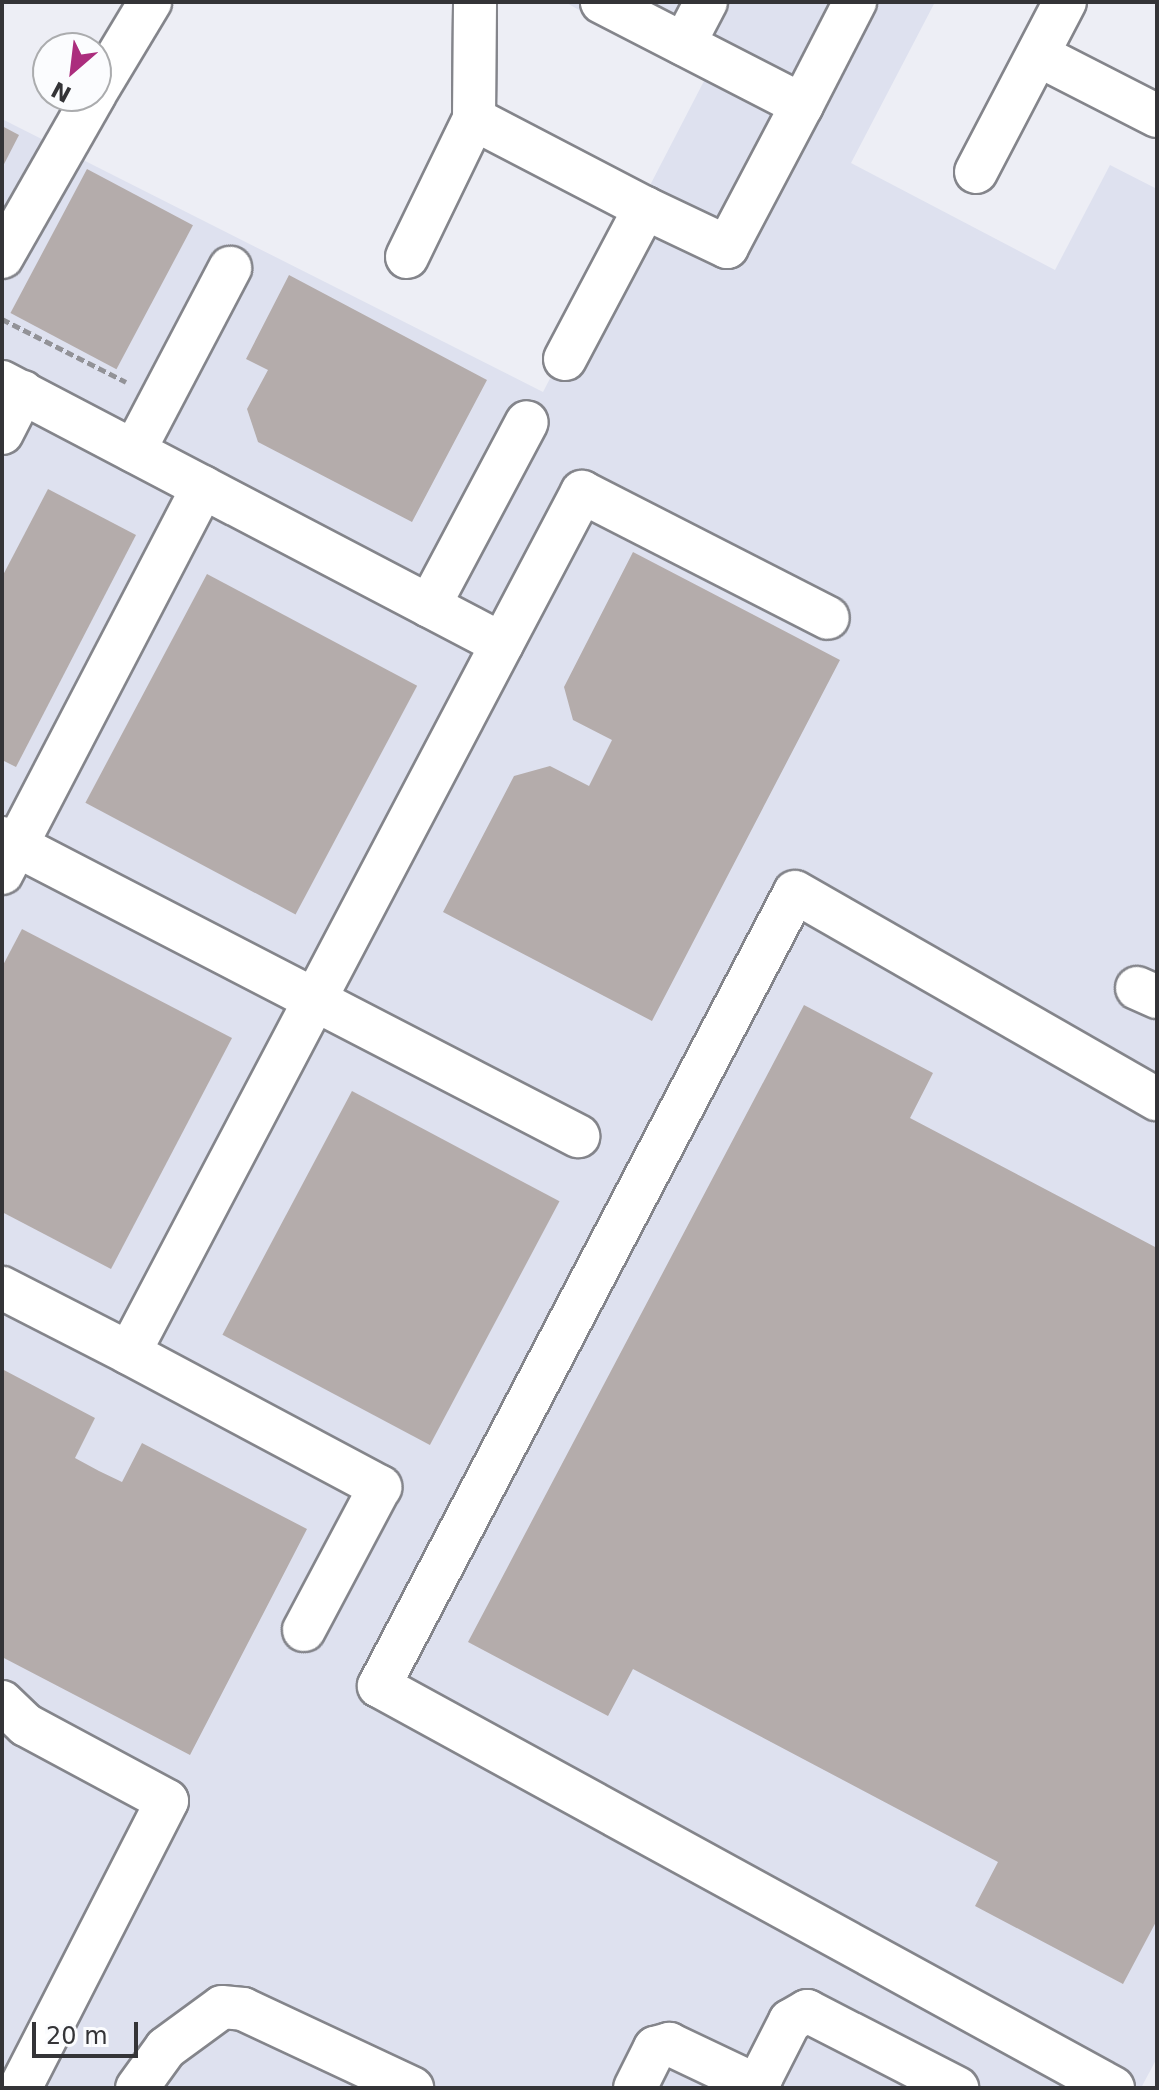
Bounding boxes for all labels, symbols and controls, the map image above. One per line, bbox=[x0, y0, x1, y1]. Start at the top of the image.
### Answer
north arrow bbox=[32, 32, 112, 112]
text: N bbox=[47, 77, 75, 107]
scale bar bbox=[36, 2006, 142, 2056]
text: 20 m bbox=[46, 2022, 108, 2050]

